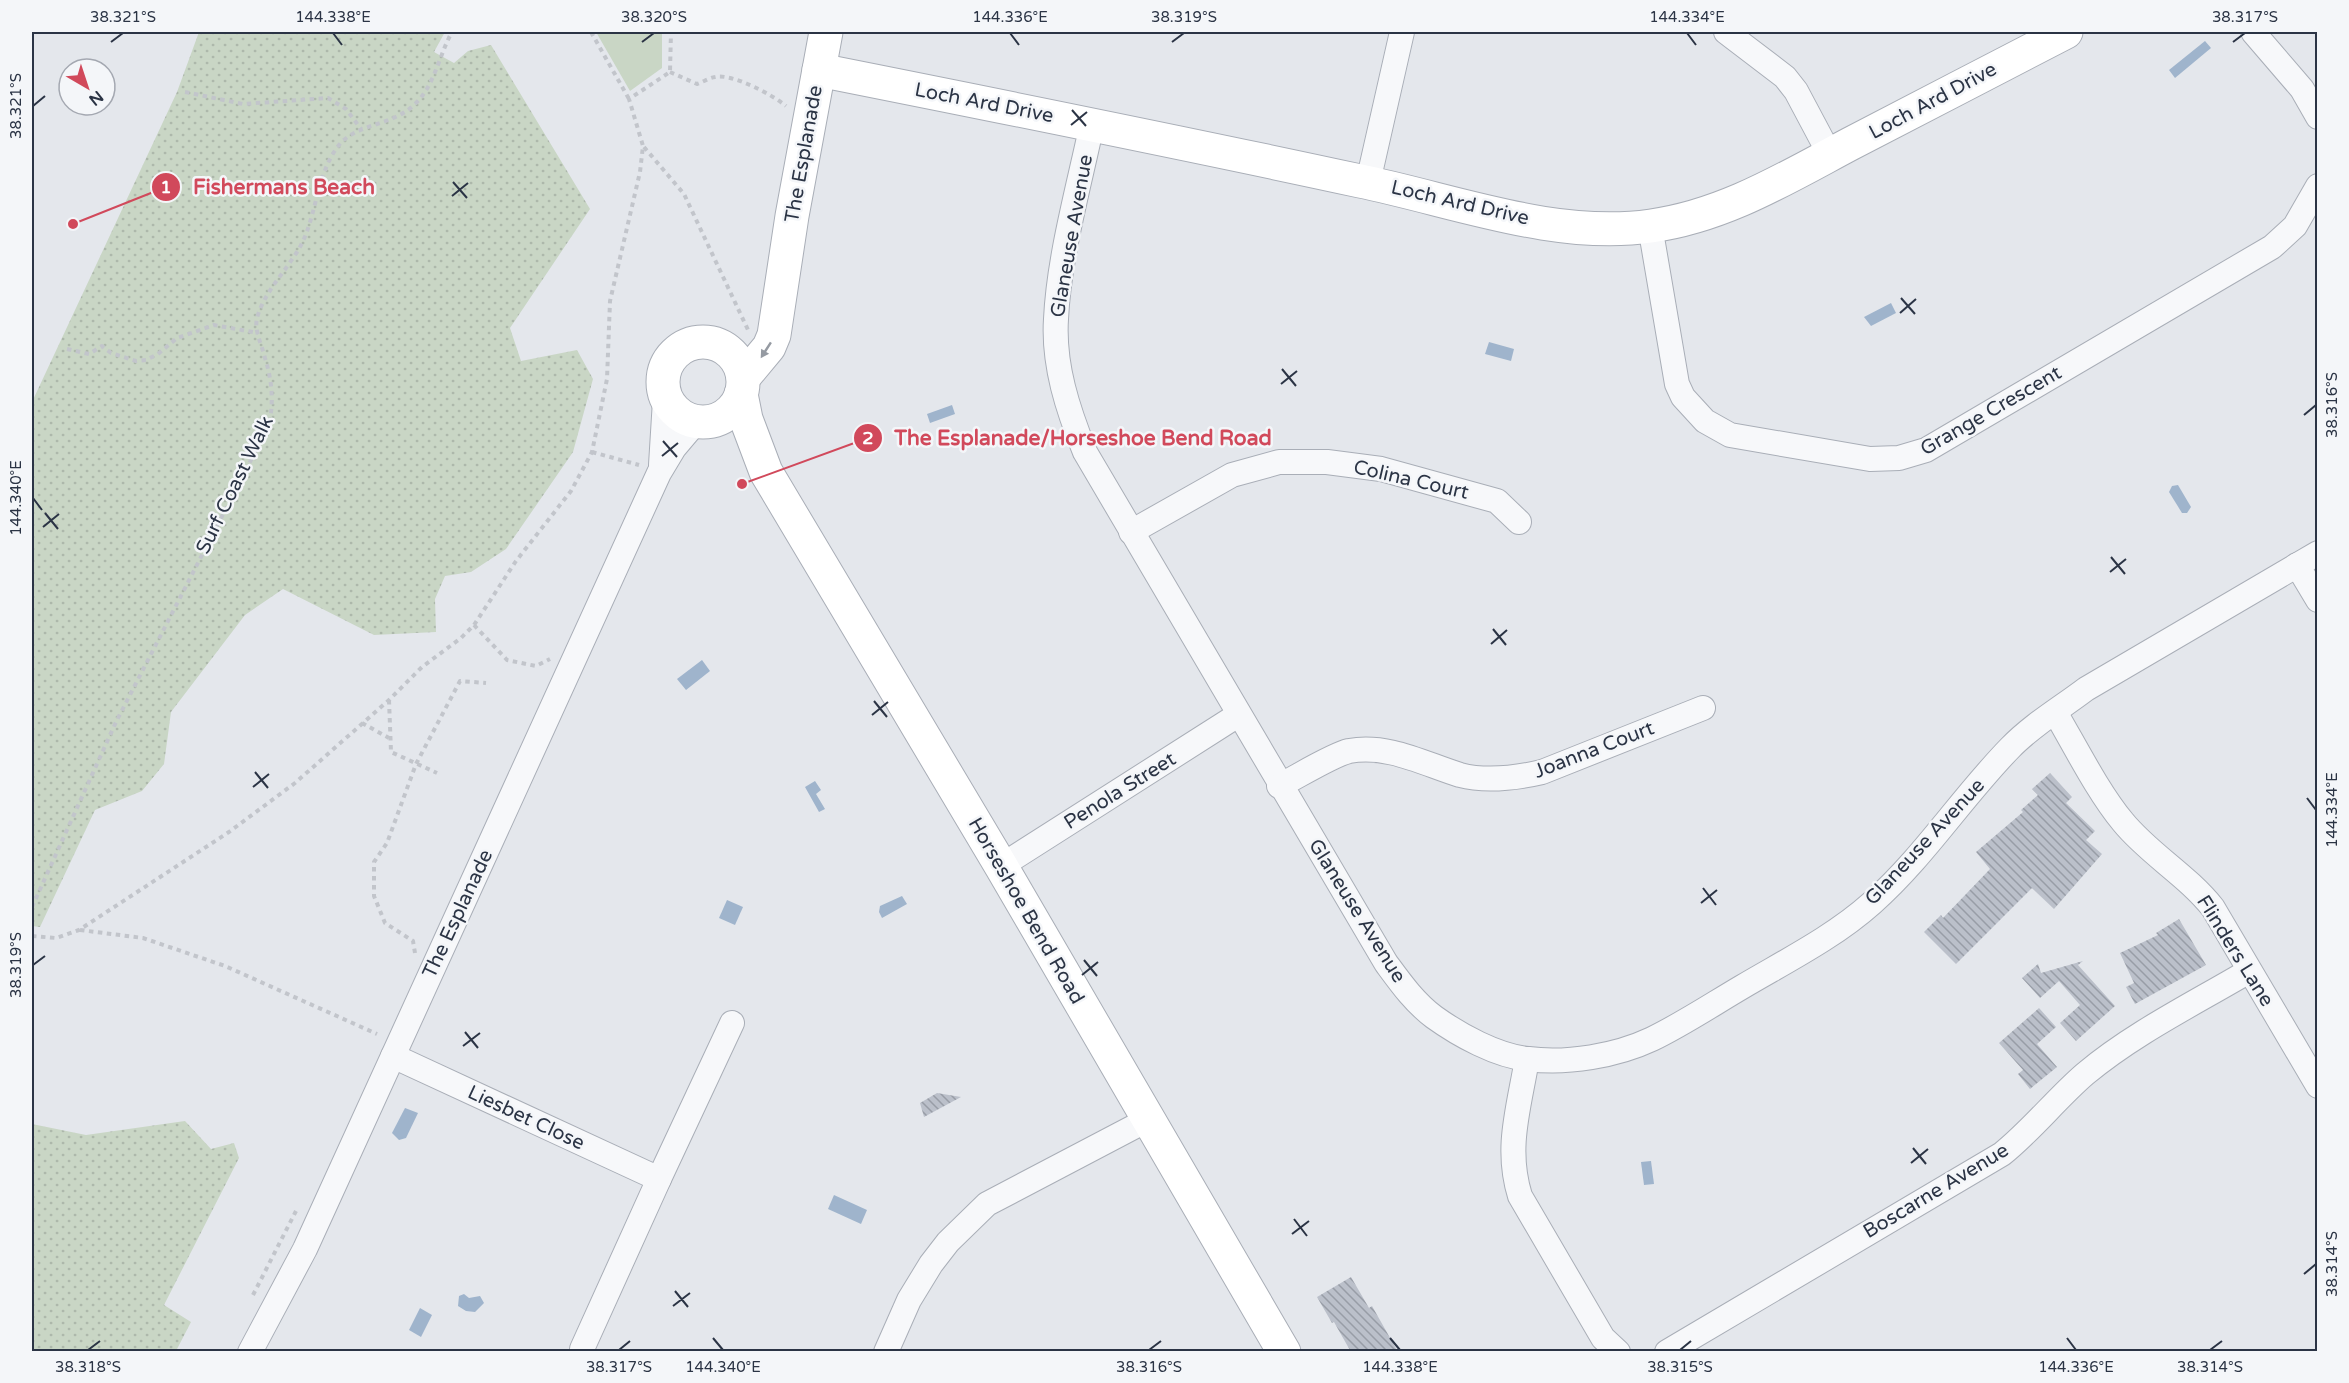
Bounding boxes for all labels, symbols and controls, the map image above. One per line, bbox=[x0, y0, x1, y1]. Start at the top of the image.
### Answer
text: 38.321°S bbox=[90, 8, 156, 26]
text: 144.338°E bbox=[295, 8, 371, 26]
text: 38.320°S bbox=[621, 8, 687, 26]
text: 144.336°E bbox=[972, 8, 1048, 26]
text: 38.319°S bbox=[1151, 8, 1217, 26]
text: 144.334°E bbox=[1649, 8, 1725, 26]
text: 38.317°S bbox=[2212, 8, 2278, 26]
north arrow bbox=[57, 57, 117, 117]
street label: Loch Ard Drive bbox=[1865, 57, 2001, 145]
text: 38.321°S bbox=[7, 73, 25, 139]
street label: Loch Ard Drive bbox=[913, 78, 1055, 128]
street label: The Esplanade bbox=[780, 83, 828, 225]
text: N bbox=[85, 86, 107, 110]
street label: Glaneuse Avenue bbox=[1046, 153, 1098, 319]
callout: Fishermans Beach bbox=[151, 168, 387, 207]
text: Fishermans Beach bbox=[193, 175, 375, 200]
street label: Loch Ard Drive bbox=[1389, 175, 1531, 231]
text: 1 bbox=[160, 176, 172, 198]
one-way arrow bbox=[760, 341, 772, 357]
street label: Grange Crescent bbox=[1916, 361, 2066, 461]
text: 38.316°S bbox=[2323, 372, 2341, 438]
street label: Surf Coast Walk bbox=[191, 412, 279, 558]
callout: The Esplanade/Horseshoe Bend Road bbox=[853, 419, 1284, 458]
text: The Esplanade/Horseshoe Bend Road bbox=[893, 426, 1272, 451]
text: 2 bbox=[862, 427, 874, 449]
street label: Colina Court bbox=[1351, 455, 1471, 505]
text: 144.340°E bbox=[7, 460, 25, 536]
street label: Joanna Court bbox=[1531, 716, 1658, 784]
street label: Penola Street bbox=[1060, 747, 1181, 835]
text: 144.334°E bbox=[2323, 772, 2341, 848]
street label: Glaneuse Avenue bbox=[1860, 774, 1990, 910]
street label: Horseshoe Bend Road bbox=[963, 813, 1089, 1009]
street label: Glaneuse Avenue bbox=[1303, 835, 1411, 987]
street label: The Esplanade bbox=[418, 846, 498, 982]
street label: Flinders Lane bbox=[2191, 891, 2279, 1011]
text: 38.319°S bbox=[7, 932, 25, 998]
street label: Liesbet Close bbox=[464, 1080, 588, 1156]
street label: Boscarne Avenue bbox=[1859, 1138, 2013, 1244]
text: 38.314°S bbox=[2323, 1231, 2341, 1297]
text: 38.318°S bbox=[55, 1358, 121, 1376]
text: 38.317°S bbox=[586, 1358, 652, 1376]
text: 144.340°E bbox=[685, 1358, 761, 1376]
text: 38.316°S bbox=[1116, 1358, 1182, 1376]
text: 144.338°E bbox=[1362, 1358, 1438, 1376]
text: 38.315°S bbox=[1647, 1358, 1713, 1376]
text: 144.336°E bbox=[2038, 1358, 2114, 1376]
text: 38.314°S bbox=[2177, 1358, 2243, 1376]

